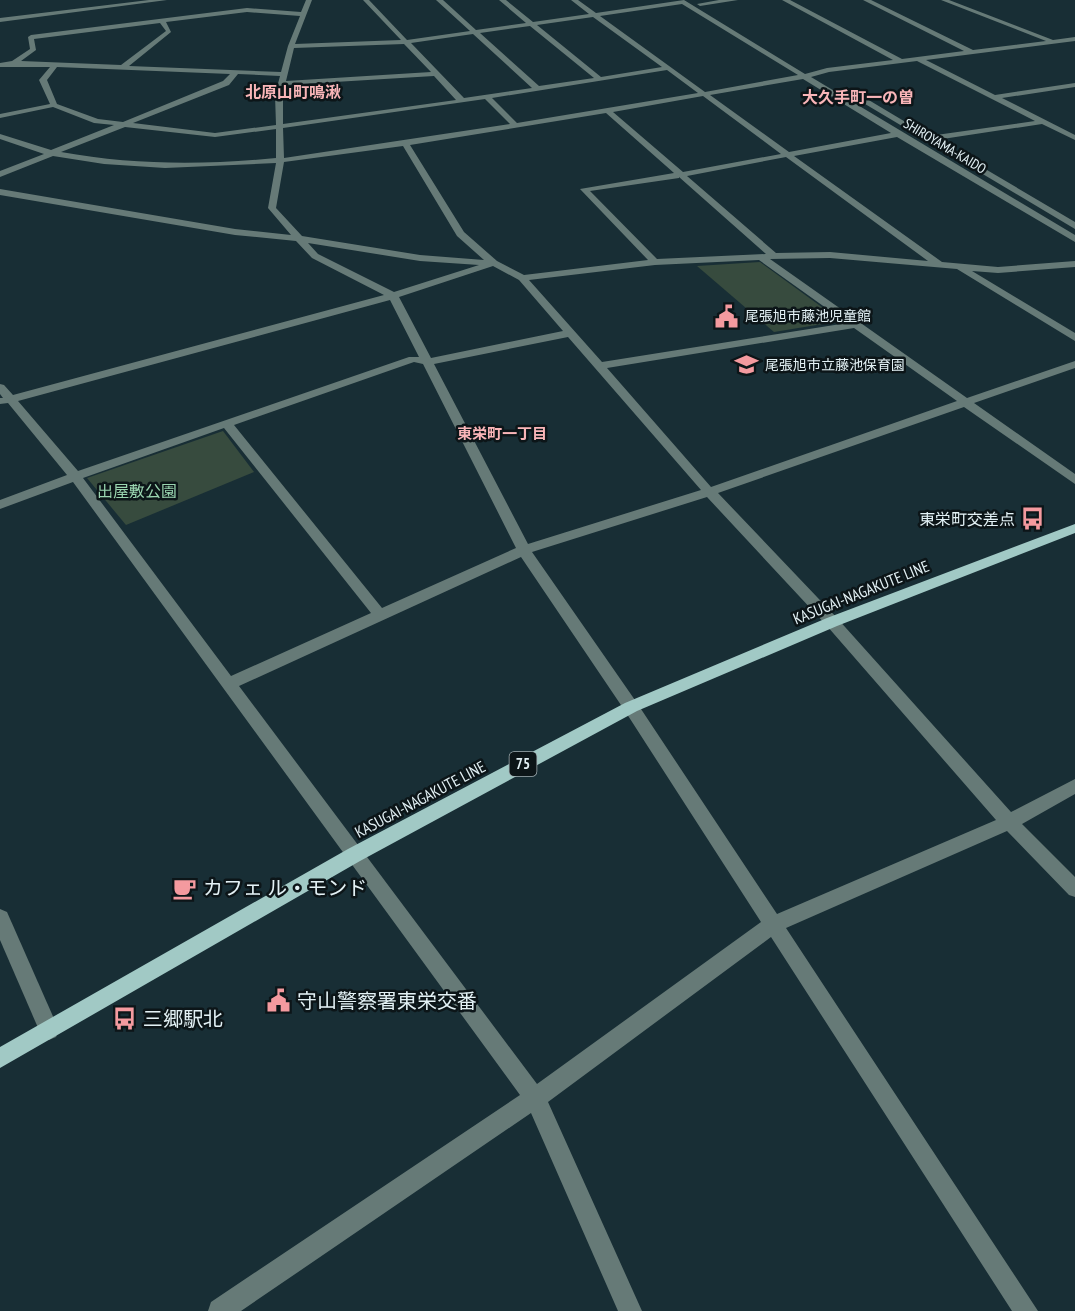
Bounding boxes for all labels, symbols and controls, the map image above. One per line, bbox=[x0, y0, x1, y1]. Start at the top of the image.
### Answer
district label: 北原山町鳴湫 bbox=[245, 82, 341, 102]
district label: 大久手町一の曽 bbox=[802, 87, 914, 107]
street label: SHIROYAMA-KAIDO bbox=[900, 114, 990, 178]
public building icon: 尾張旭市藤池児童館 bbox=[714, 303, 740, 329]
place label: 尾張旭市藤池児童館 bbox=[745, 307, 871, 325]
school or university icon: 尾張旭市立藤池保育園 bbox=[734, 352, 760, 378]
place label: 尾張旭市立藤池保育園 bbox=[765, 356, 905, 374]
district label: 東栄町一丁目 bbox=[457, 424, 547, 443]
park label: 出屋敷公園 bbox=[97, 481, 177, 501]
bus stop icon: 東栄町交差点 bbox=[1020, 506, 1046, 532]
place label: 東栄町交差点 bbox=[919, 509, 1015, 529]
street label: KASUGAI-NAGAKUTE LINE bbox=[790, 556, 932, 628]
road number: 75 bbox=[510, 752, 536, 776]
street label: KASUGAI-NAGAKUTE LINE bbox=[351, 756, 489, 842]
cafe icon: カフェ ル・モンド bbox=[172, 875, 198, 901]
place label: カフェ ル・モンド bbox=[203, 875, 367, 901]
public building icon: 守山警察署東栄交番 bbox=[266, 988, 292, 1014]
place label: 守山警察署東栄交番 bbox=[297, 988, 477, 1014]
bus stop icon: 三郷駅北 bbox=[112, 1006, 138, 1032]
place label: 三郷駅北 bbox=[143, 1006, 223, 1032]

